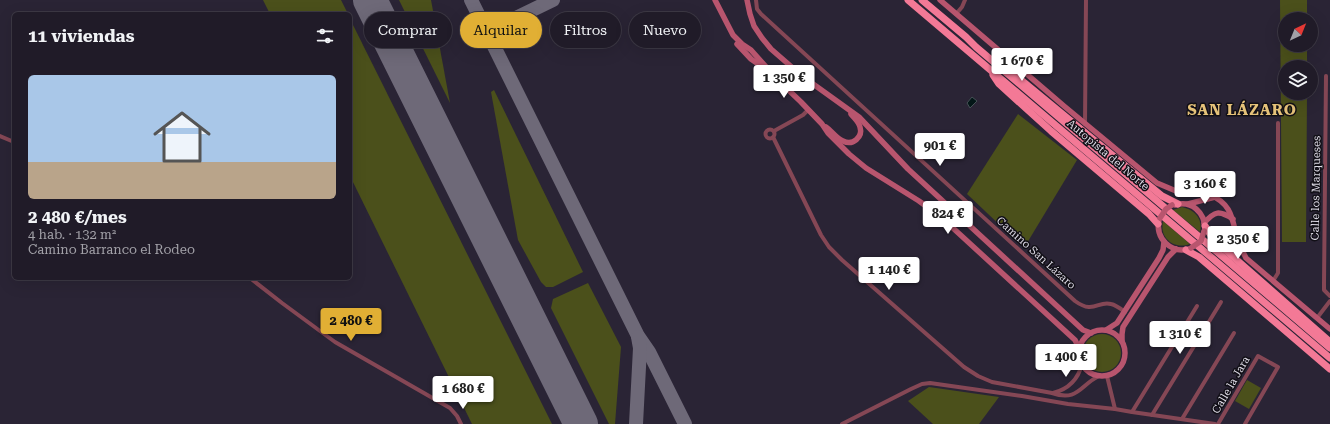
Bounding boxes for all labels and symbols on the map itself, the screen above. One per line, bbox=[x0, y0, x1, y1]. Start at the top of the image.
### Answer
north arrow bbox=[1278, 12, 1318, 52]
pin: 1 670 € bbox=[985, 48, 1059, 82]
pin: 1 350 € bbox=[747, 65, 821, 99]
district label: SAN LÁZARO bbox=[1187, 100, 1297, 119]
street label: Autopista del Norte bbox=[1064, 117, 1152, 193]
pin: 901 € bbox=[912, 133, 968, 167]
street label: Calle los Marqueses bbox=[1309, 136, 1323, 240]
pin: 3 160 € bbox=[1168, 171, 1242, 205]
pin: 824 € bbox=[920, 201, 976, 235]
street label: Camino San Lázaro bbox=[994, 214, 1078, 292]
pin: 2 350 € bbox=[1201, 226, 1275, 260]
pin: 1 140 € bbox=[852, 257, 926, 291]
pin: 2 480 € bbox=[314, 308, 388, 342]
pin: 1 310 € bbox=[1143, 321, 1217, 355]
pin: 1 400 € bbox=[1029, 344, 1103, 378]
street label: Calle la Jara bbox=[1209, 354, 1253, 416]
pin: 1 680 € bbox=[426, 376, 500, 410]

